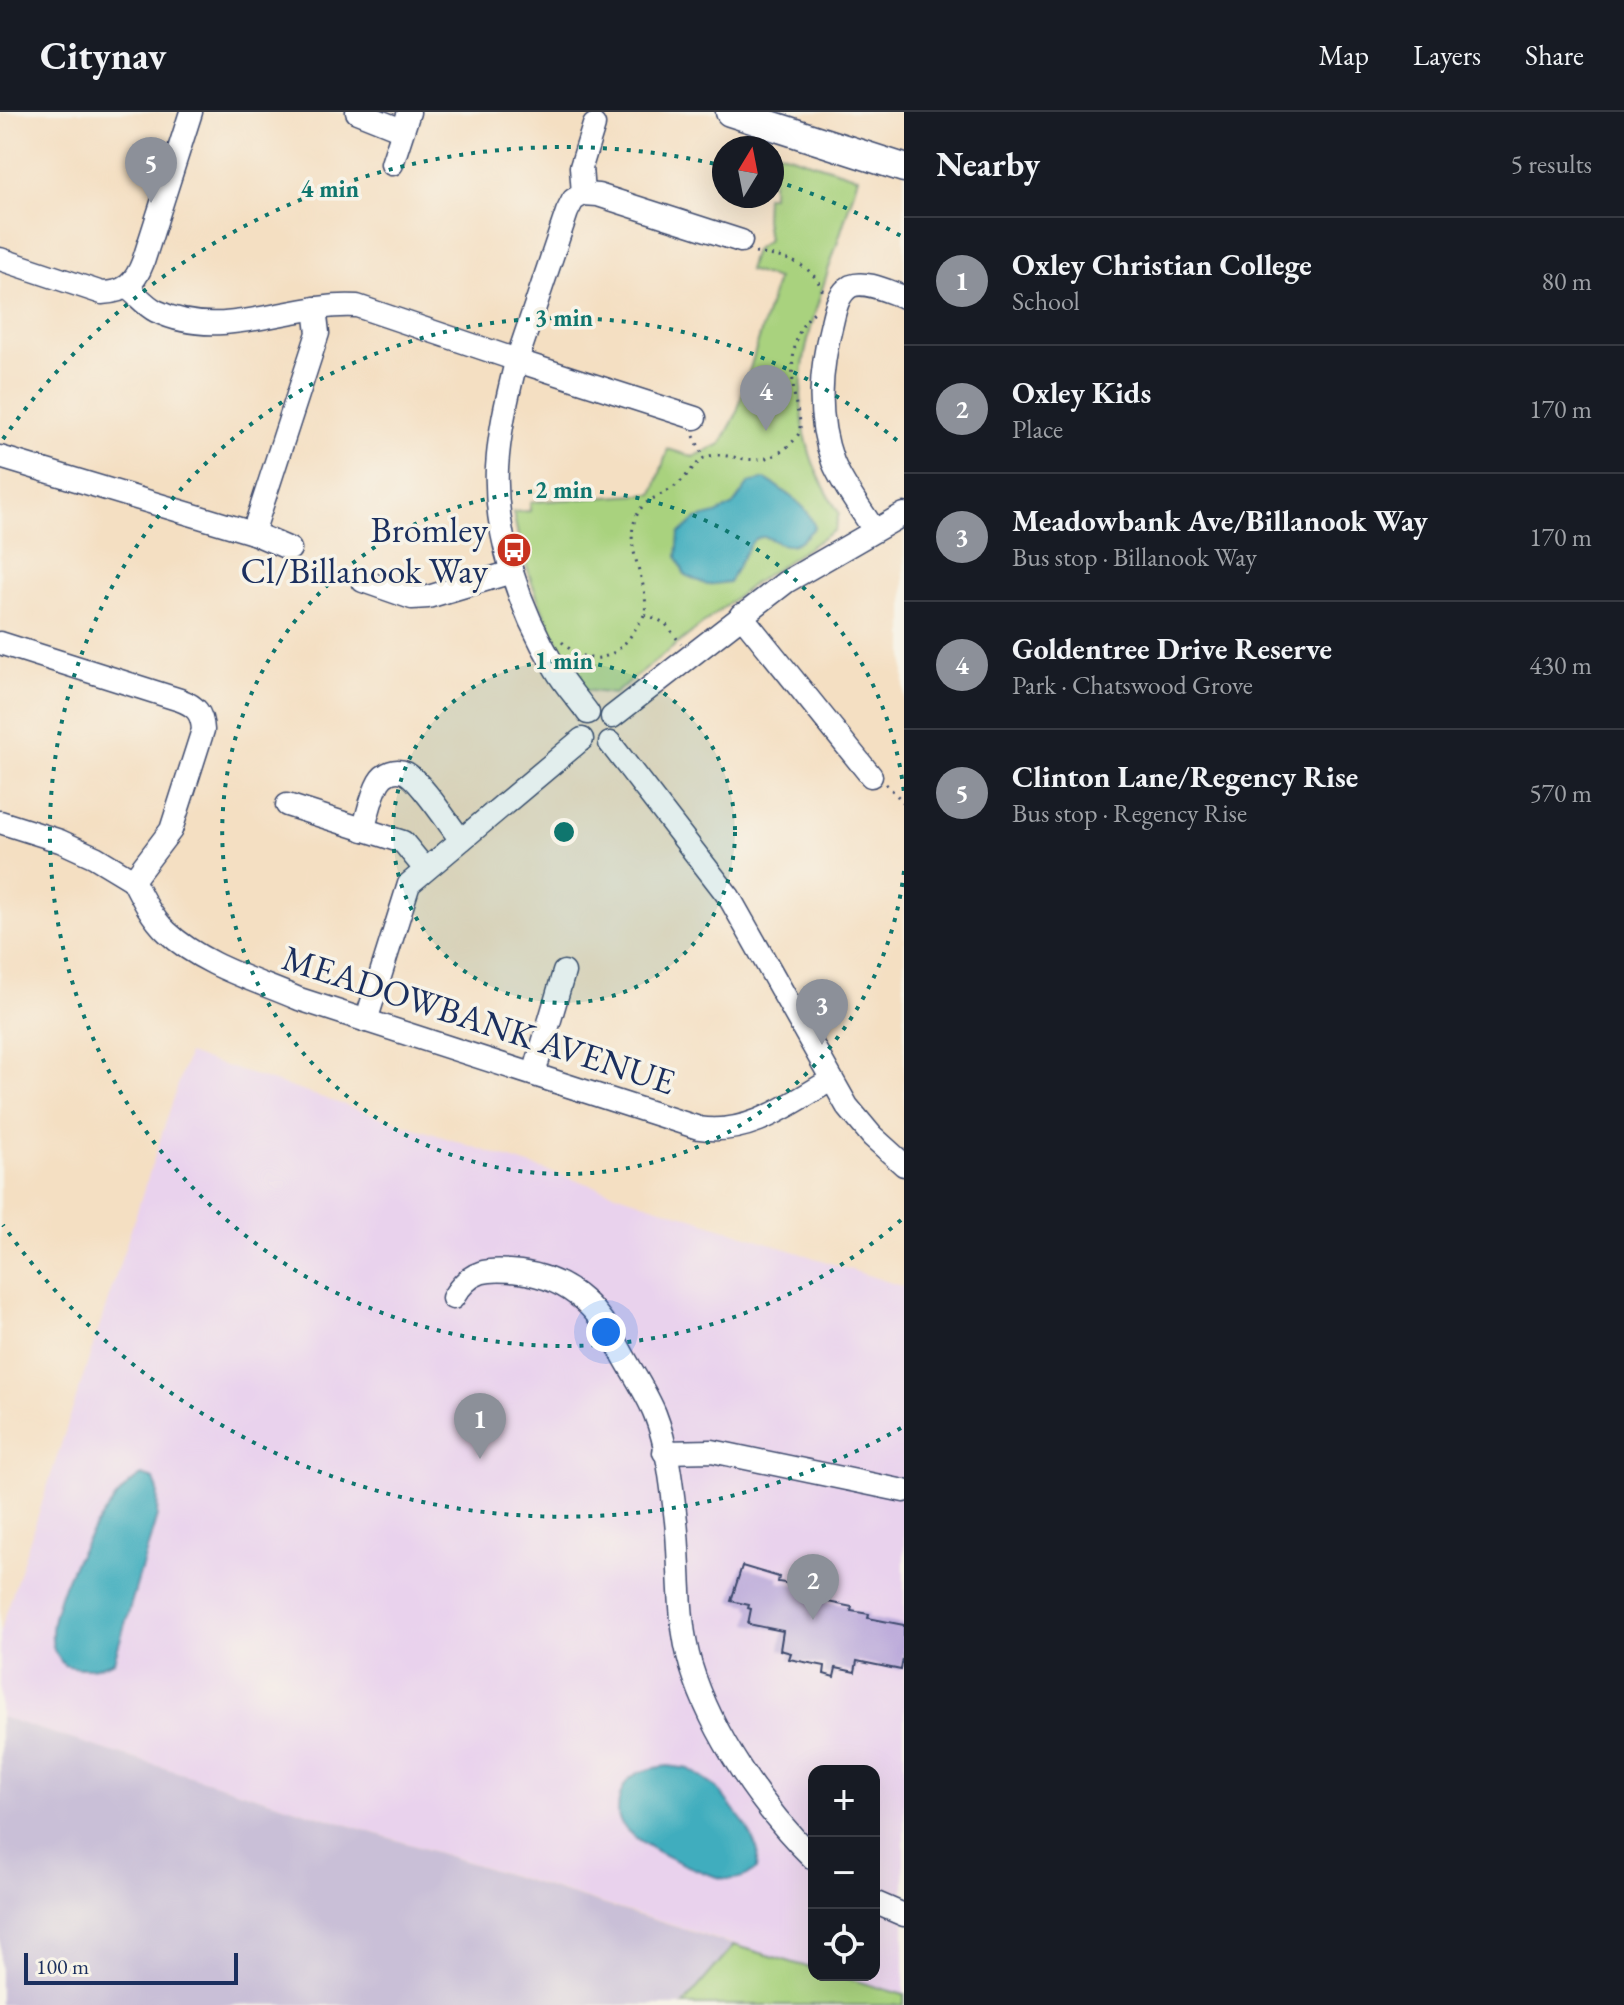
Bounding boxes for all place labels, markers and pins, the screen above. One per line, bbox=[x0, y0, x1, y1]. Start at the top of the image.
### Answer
pin: 5 bbox=[125, 137, 177, 203]
pin: 4 bbox=[740, 365, 792, 431]
place label: Bromley Cl/Billanook Way bbox=[240, 506, 488, 594]
bus stop icon: Bromley Cl/Billanook Way bbox=[495, 531, 533, 569]
centre of rings bbox=[550, 818, 578, 846]
pin: 3 bbox=[796, 979, 848, 1045]
pin: 1 bbox=[454, 1393, 506, 1459]
pin: 2 bbox=[787, 1554, 839, 1620]

